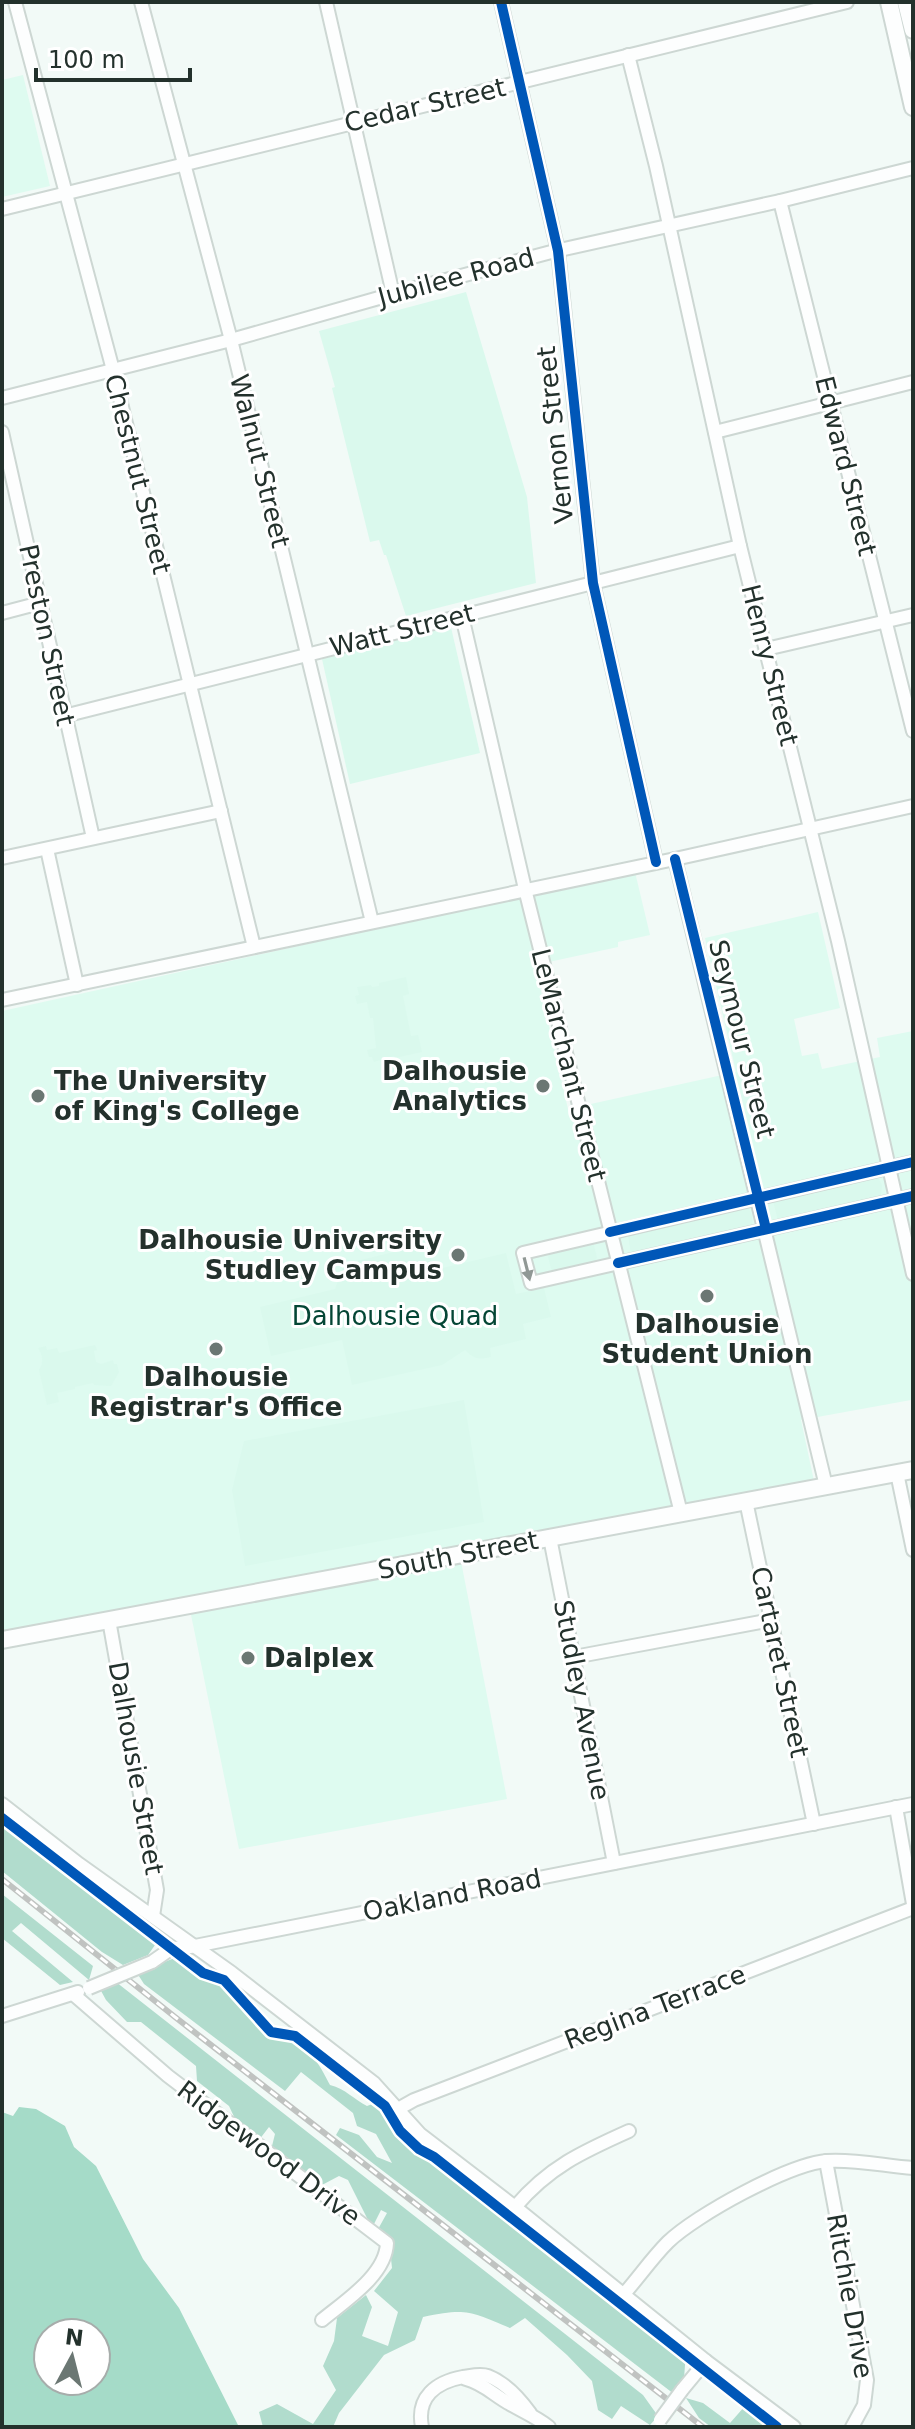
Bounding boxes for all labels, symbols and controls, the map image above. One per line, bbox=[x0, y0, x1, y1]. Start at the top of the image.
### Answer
scale bar bbox=[36, 32, 190, 82]
text: 100 m bbox=[48, 46, 125, 74]
street label: Cedar Street bbox=[341, 72, 509, 138]
street label: Jubilee Road bbox=[373, 242, 537, 313]
street label: Vernon Street bbox=[531, 345, 579, 525]
street label: Chestnut Street bbox=[99, 371, 177, 577]
street label: Walnut Street bbox=[224, 371, 296, 551]
street label: Edward Street bbox=[809, 373, 883, 559]
street label: Preston Street bbox=[13, 542, 81, 728]
street label: Henry Street bbox=[735, 581, 805, 749]
street label: Watt Street bbox=[327, 598, 477, 662]
street label: Seymour Street bbox=[703, 937, 781, 1141]
street label: LeMarchant Street bbox=[526, 945, 612, 1185]
place label: Dalhousie Analytics bbox=[382, 1056, 527, 1116]
place label: The University of King's College bbox=[54, 1066, 300, 1126]
marker: Dalhousie Analytics bbox=[534, 1077, 552, 1095]
marker: The University of King's College bbox=[29, 1087, 47, 1105]
place label: Dalhousie University Studley Campus bbox=[138, 1225, 442, 1285]
marker: Dalhousie University Studley Campus bbox=[449, 1246, 467, 1264]
one-way arrow bbox=[521, 1256, 534, 1281]
marker: Dalhousie Student Union bbox=[698, 1287, 716, 1305]
park label: Dalhousie Quad bbox=[292, 1301, 498, 1331]
place label: Dalhousie Student Union bbox=[602, 1309, 812, 1369]
marker: Dalhousie Registrar's Office bbox=[207, 1340, 225, 1358]
place label: Dalhousie Registrar's Office bbox=[90, 1362, 342, 1422]
street label: South Street bbox=[375, 1525, 541, 1585]
street label: Cartaret Street bbox=[745, 1564, 815, 1760]
street label: Studley Avenue bbox=[548, 1597, 616, 1803]
place label: Dalplex bbox=[264, 1643, 374, 1673]
marker: Dalplex bbox=[239, 1649, 257, 1667]
street label: Dalhousie Street bbox=[102, 1659, 170, 1877]
street label: Oakland Road bbox=[360, 1863, 544, 1927]
street label: Regina Terrace bbox=[560, 1959, 750, 2055]
street label: Ridgewood Drive bbox=[172, 2074, 366, 2232]
street label: Ritchie Drive bbox=[821, 2211, 879, 2381]
north arrow bbox=[32, 2317, 112, 2397]
text: N bbox=[64, 2324, 85, 2351]

